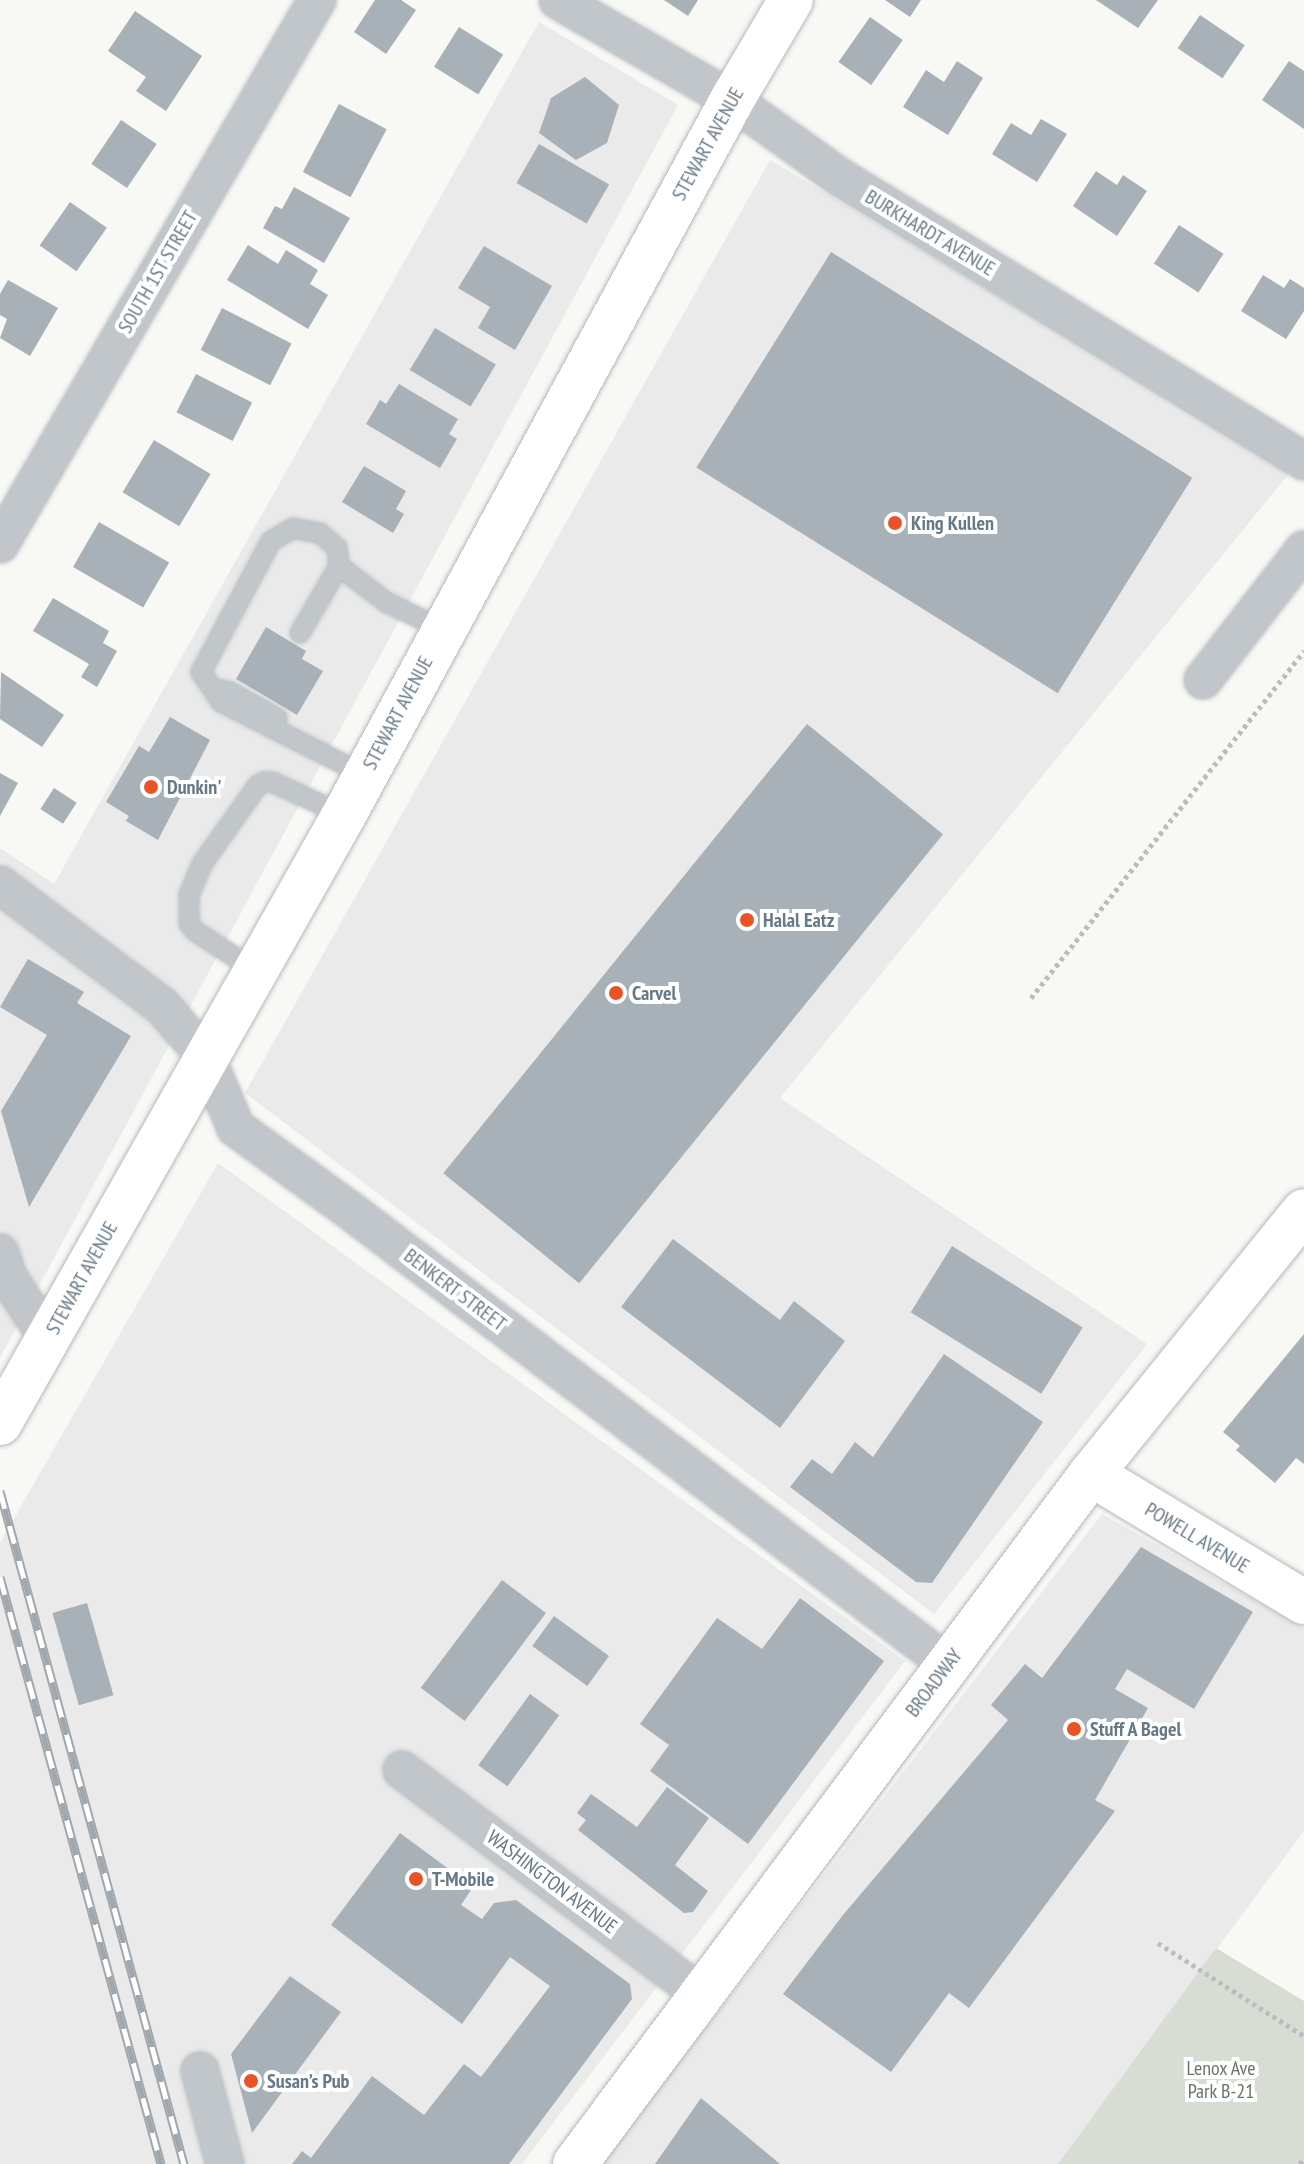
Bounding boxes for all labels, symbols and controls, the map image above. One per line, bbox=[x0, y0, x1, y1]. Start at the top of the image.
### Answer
street label: STEWART AVENUE bbox=[667, 83, 749, 205]
street label: BURKHARDT AVENUE bbox=[860, 185, 1000, 281]
street label: SOUTH 1ST STREET bbox=[113, 206, 203, 338]
place label: King Kullen bbox=[911, 511, 994, 535]
marker: King Kullen bbox=[886, 514, 904, 532]
street label: STEWART AVENUE bbox=[358, 651, 438, 775]
place label: Dunkin' bbox=[167, 775, 222, 799]
marker: Dunkin' bbox=[142, 778, 160, 796]
place label: Halal Eatz bbox=[763, 908, 834, 932]
marker: Halal Eatz bbox=[738, 911, 756, 929]
place label: Carvel bbox=[632, 981, 676, 1005]
marker: Carvel bbox=[607, 984, 625, 1002]
street label: STEWART AVENUE bbox=[41, 1217, 123, 1339]
street label: BENKERT STREET bbox=[399, 1244, 511, 1336]
street label: POWELL AVENUE bbox=[1140, 1497, 1254, 1579]
street label: BROADWAY bbox=[901, 1644, 967, 1722]
place label: Stuff A Bagel bbox=[1090, 1717, 1183, 1741]
marker: Stuff A Bagel bbox=[1065, 1720, 1083, 1738]
street label: WASHINGTON AVENUE bbox=[482, 1825, 622, 1939]
place label: T-Mobile bbox=[432, 1867, 494, 1891]
marker: T-Mobile bbox=[407, 1870, 425, 1888]
park label: Lenox Ave Park B-21 bbox=[1186, 2057, 1256, 2104]
place label: Susan’s Pub bbox=[267, 2069, 349, 2093]
marker: Susan’s Pub bbox=[242, 2072, 260, 2090]

